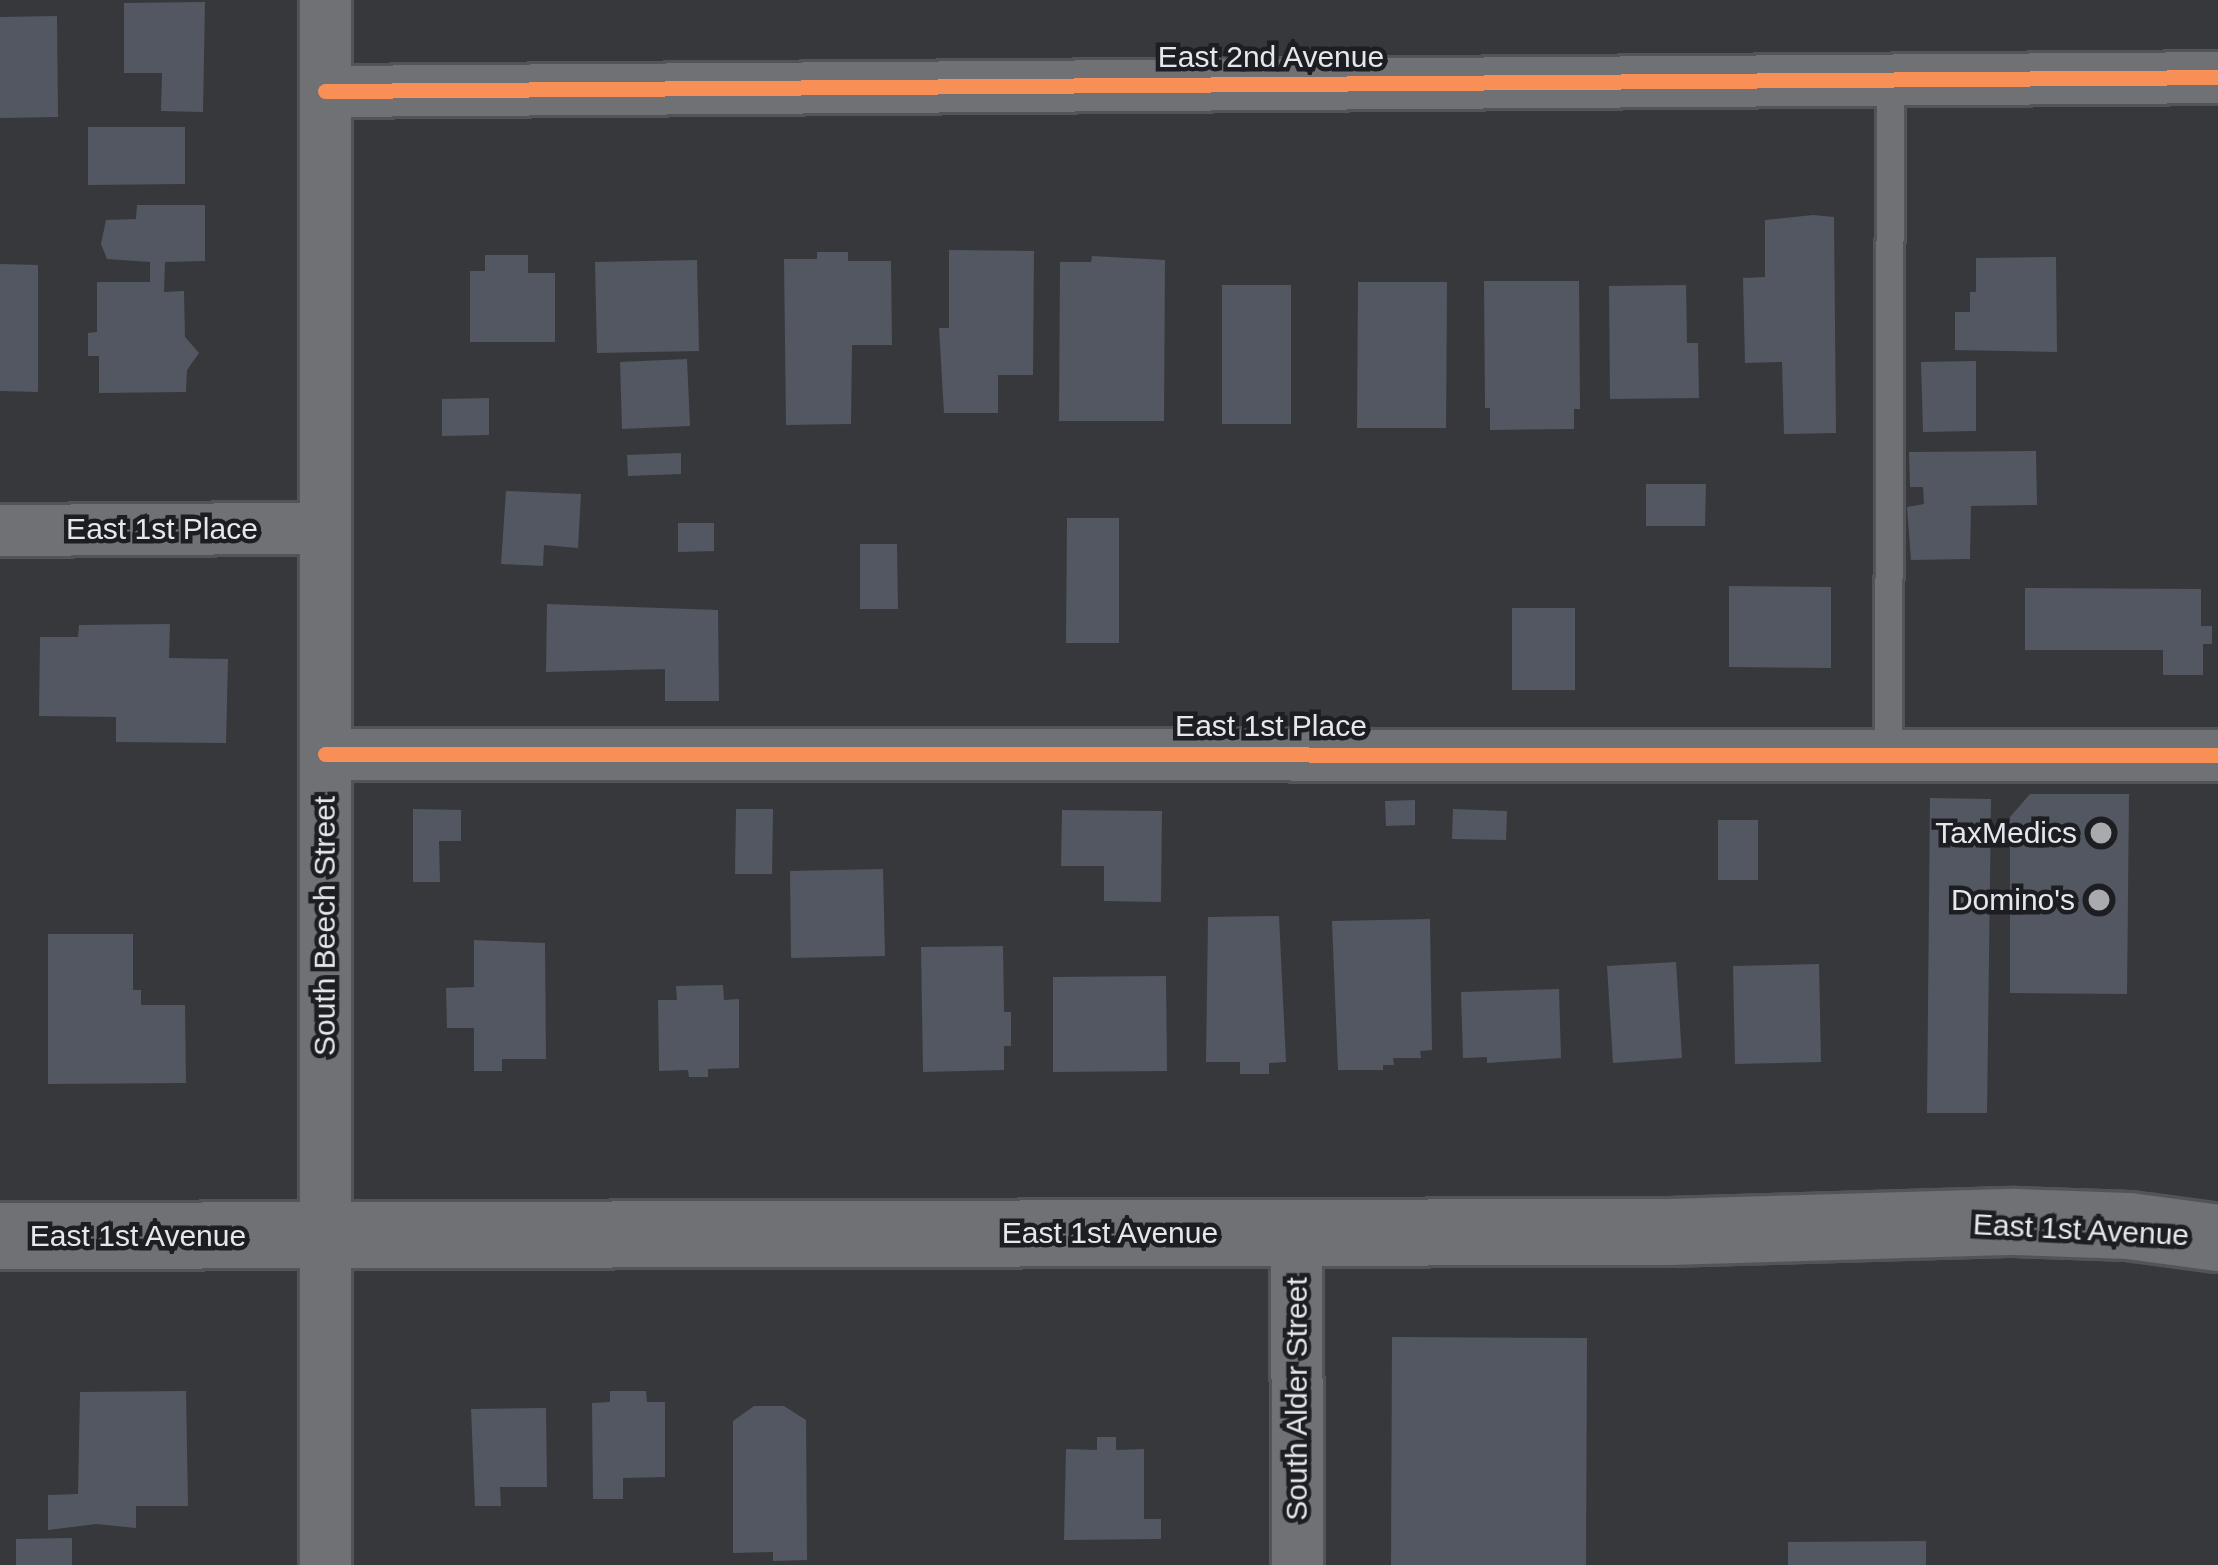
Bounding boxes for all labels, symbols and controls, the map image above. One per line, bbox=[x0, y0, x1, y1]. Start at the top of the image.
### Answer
street label: East 2nd Avenue bbox=[1157, 39, 1385, 75]
street label: East 1st Place bbox=[66, 511, 258, 547]
street label: East 1st Place bbox=[1175, 708, 1367, 744]
street label: South Beech Street bbox=[307, 796, 343, 1056]
place label: TaxMedics bbox=[1935, 815, 2077, 851]
marker: TaxMedics bbox=[2088, 820, 2114, 846]
place label: Domino's bbox=[1951, 882, 2075, 918]
marker: Domino's bbox=[2086, 887, 2112, 913]
street label: East 1st Avenue bbox=[1971, 1206, 2191, 1254]
street label: East 1st Avenue bbox=[1001, 1215, 1219, 1251]
street label: East 1st Avenue bbox=[29, 1218, 247, 1254]
street label: South Alder Street bbox=[1279, 1276, 1315, 1522]

